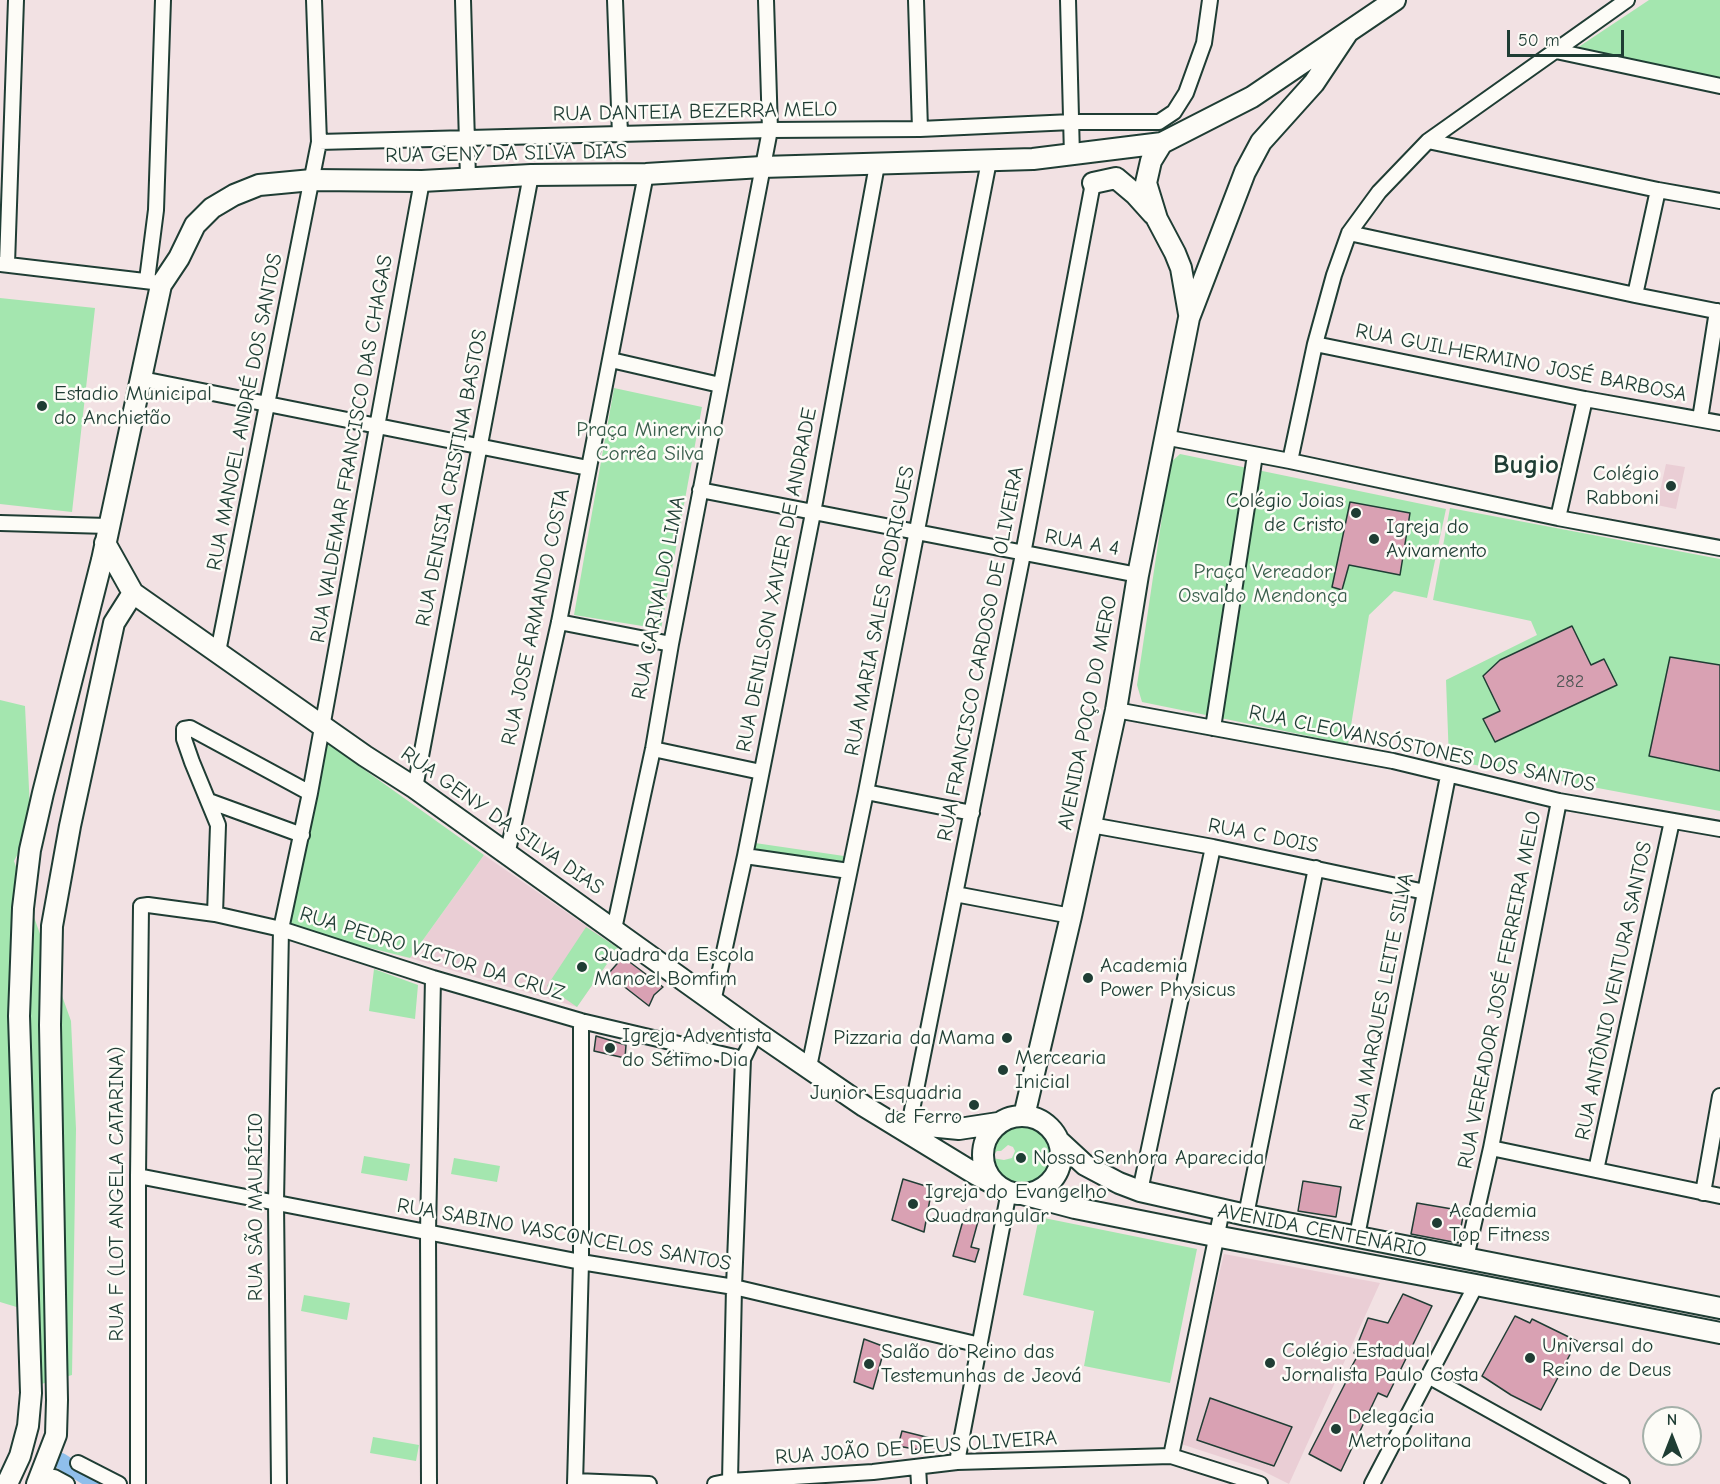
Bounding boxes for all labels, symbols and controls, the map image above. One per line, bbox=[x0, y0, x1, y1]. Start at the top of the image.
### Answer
scale bar bbox=[1510, 18, 1627, 56]
text: 50 m bbox=[1518, 30, 1560, 51]
street label: RUA DANTEIA BEZERRA MELO bbox=[552, 97, 838, 127]
street label: RUA GENY DA SILVA DIAS bbox=[385, 139, 627, 169]
street label: RUA MANOEL ANDRÉ DOS SANTOS bbox=[202, 251, 288, 573]
street label: RUA VALDEMAR FRANCISCO DAS CHAGAS bbox=[305, 253, 399, 645]
street label: RUA GUILHERMINO JOSÉ BARBOSA bbox=[1353, 318, 1689, 408]
street label: RUA DENISIA CRISTINA BASTOS bbox=[411, 327, 493, 629]
place label: Estadio Municipal do Anchietão bbox=[54, 381, 212, 431]
marker: Estadio Municipal do Anchietão bbox=[35, 399, 49, 413]
street label: RUA DENILSON XAVIER DE ANDRADE bbox=[731, 406, 823, 754]
park label: Praça Minervino Corrêa Silva bbox=[576, 417, 724, 467]
district label: Bugio bbox=[1493, 449, 1559, 481]
place label: Colégio Rabboni bbox=[1586, 461, 1659, 511]
street label: RUA MARIA SALES RODRIGUES bbox=[840, 464, 920, 758]
street label: RUA FRANCISCO CARDOSO DE OLIVEIRA bbox=[932, 465, 1030, 843]
marker: Colégio Rabboni bbox=[1664, 479, 1678, 493]
street label: RUA JOSE ARMANDO COSTA bbox=[496, 486, 576, 748]
place label: Colégio Joias de Cristo bbox=[1226, 488, 1344, 538]
street label: RUA CARIVALDO LIMA bbox=[627, 494, 691, 702]
marker: Colégio Joias de Cristo bbox=[1349, 506, 1363, 520]
place label: Igreja do Avivamento bbox=[1386, 514, 1487, 564]
street label: RUA A 4 bbox=[1043, 524, 1121, 562]
marker: Igreja do Avivamento bbox=[1367, 532, 1381, 546]
park label: Praça Vereador Osvaldo Mendonça bbox=[1178, 559, 1348, 609]
street label: AVENIDA POÇO DO MERO bbox=[1053, 594, 1123, 832]
house number: 282 bbox=[1556, 671, 1584, 693]
street label: RUA CLEOVANSÓSTONES DOS SANTOS bbox=[1246, 700, 1598, 798]
street label: RUA GENY DA SILVA DIAS bbox=[396, 741, 608, 901]
street label: RUA VEREADOR JOSÉ FERREIRA MELO bbox=[1453, 809, 1547, 1171]
street label: RUA C DOIS bbox=[1206, 813, 1320, 859]
street label: RUA ANTÔNIO VENTURA SANTOS bbox=[1570, 839, 1658, 1143]
street label: RUA MARQUES LEITE SILVA bbox=[1345, 871, 1419, 1133]
street label: RUA PEDRO VICTOR DA CRUZ bbox=[296, 902, 568, 1006]
place label: Quadra da Escola Manoel Bomfim bbox=[594, 942, 754, 992]
place label: Academia Power Physicus bbox=[1100, 953, 1235, 1003]
marker: Quadra da Escola Manoel Bomfim bbox=[575, 960, 589, 974]
marker: Academia Power Physicus bbox=[1081, 971, 1095, 985]
place label: Igreja Adventista do Sétimo Dia bbox=[622, 1023, 772, 1073]
place label: Pizzaria da Mama bbox=[833, 1025, 995, 1051]
marker: Pizzaria da Mama bbox=[1000, 1031, 1014, 1045]
marker: Igreja Adventista do Sétimo Dia bbox=[603, 1041, 617, 1055]
place label: Mercearia Inicial bbox=[1015, 1045, 1106, 1095]
street label: RUA F (LOT ANGELA CATARINA) bbox=[104, 1047, 130, 1341]
marker: Mercearia Inicial bbox=[996, 1063, 1010, 1077]
place label: Junior Esquadria de Ferro bbox=[810, 1080, 962, 1130]
marker: Junior Esquadria de Ferro bbox=[967, 1098, 981, 1112]
street label: RUA SÃO MAURÍCIO bbox=[243, 1113, 269, 1301]
place label: Nossa Senhora Aparecida bbox=[1033, 1145, 1264, 1171]
marker: Nossa Senhora Aparecida bbox=[1014, 1151, 1028, 1165]
place label: Igreja do Evangelho Quadrangular bbox=[925, 1179, 1107, 1229]
street label: RUA SABINO VASCONCELOS SANTOS bbox=[395, 1193, 733, 1277]
marker: Igreja do Evangelho Quadrangular bbox=[906, 1197, 920, 1211]
street label: AVENIDA CENTENÁRIO bbox=[1215, 1198, 1429, 1264]
place label: Academia Top Fitness bbox=[1449, 1198, 1550, 1248]
marker: Academia Top Fitness bbox=[1430, 1216, 1444, 1230]
place label: Universal do Reino de Deus bbox=[1542, 1333, 1671, 1383]
place label: Colégio Estadual Jornalista Paulo Costa bbox=[1282, 1338, 1479, 1388]
place label: Salão do Reino das Testemunhas de Jeová bbox=[881, 1339, 1082, 1389]
marker: Universal do Reino de Deus bbox=[1523, 1351, 1537, 1365]
marker: Colégio Estadual Jornalista Paulo Costa bbox=[1263, 1356, 1277, 1370]
marker: Salão do Reino das Testemunhas de Jeová bbox=[862, 1357, 876, 1371]
place label: Delegacia Metropolitana bbox=[1348, 1404, 1472, 1454]
north arrow bbox=[1642, 1406, 1702, 1466]
text: N bbox=[1667, 1411, 1677, 1429]
marker: Delegacia Metropolitana bbox=[1329, 1422, 1343, 1436]
street label: RUA JOÃO DE DEUS OLIVEIRA bbox=[774, 1426, 1058, 1470]

